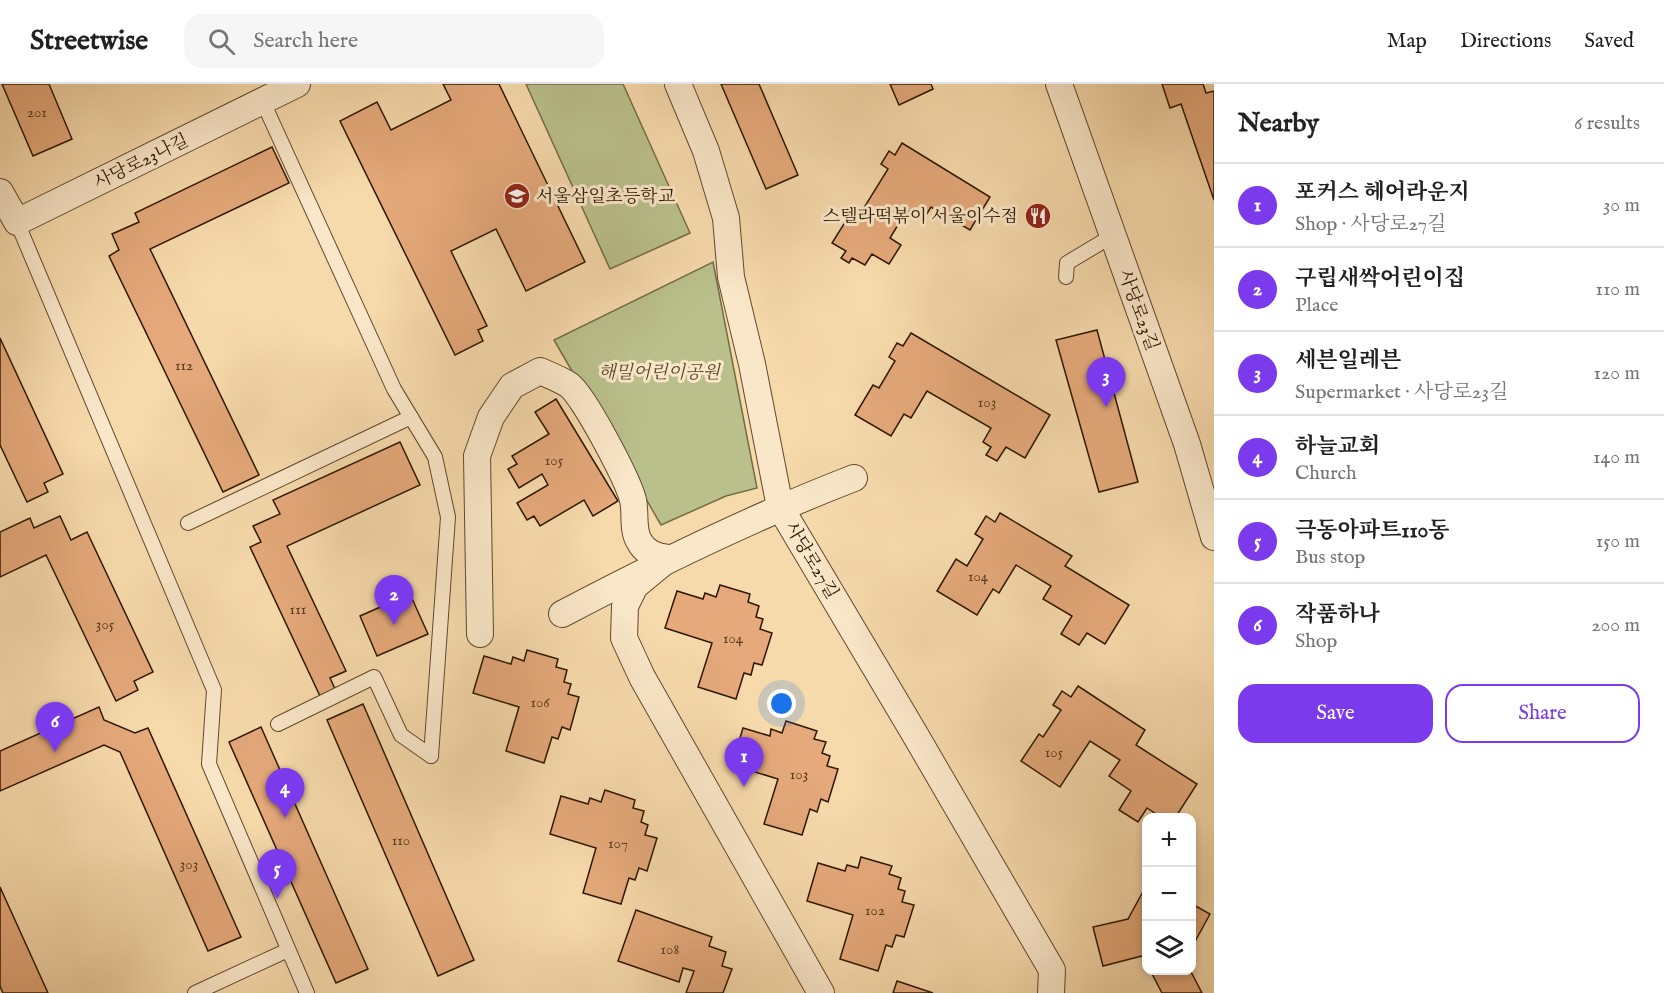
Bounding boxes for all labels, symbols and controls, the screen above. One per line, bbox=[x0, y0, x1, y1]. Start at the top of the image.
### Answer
search box bbox=[184, 14, 604, 68]
text: Streetwise bbox=[30, 24, 148, 59]
icon: search bbox=[205, 25, 238, 58]
text: Search here bbox=[253, 27, 358, 55]
text: Map bbox=[1387, 28, 1427, 55]
text: Directions bbox=[1460, 28, 1551, 55]
text: Saved bbox=[1584, 28, 1634, 55]
house number: 201 bbox=[27, 103, 47, 122]
text: Nearby bbox=[1238, 107, 1319, 140]
text: 6 results bbox=[1574, 111, 1640, 136]
street label: 사당로23나길 bbox=[91, 130, 193, 195]
text: 포커스 헤어라운지 bbox=[1295, 179, 1470, 207]
school or university icon: 서울삼일초등학교 bbox=[502, 181, 532, 211]
place label: 서울삼일초등학교 bbox=[536, 186, 676, 209]
text: 1 bbox=[1254, 193, 1261, 218]
text: 30 m bbox=[1603, 193, 1640, 218]
restaurant icon: 스텔라떡볶이 서울이수점 bbox=[1023, 201, 1053, 231]
place label: 스텔라떡볶이 서울이수점 bbox=[823, 206, 1018, 229]
text: Shop · 사당로27길 bbox=[1295, 212, 1446, 237]
text: 구립새싹어린이집 bbox=[1295, 265, 1465, 293]
street label: 사당로23길 bbox=[1112, 267, 1163, 354]
text: 2 bbox=[1253, 277, 1262, 302]
text: 110 m bbox=[1596, 277, 1640, 302]
text: Place bbox=[1295, 293, 1338, 318]
text: 세븐일레븐 bbox=[1295, 347, 1401, 375]
house number: 112 bbox=[175, 356, 193, 375]
pin: 3 bbox=[1086, 358, 1126, 407]
text: 3 bbox=[1254, 361, 1261, 386]
text: 120 m bbox=[1594, 361, 1640, 386]
park label: 해밀어린이공원 bbox=[598, 362, 721, 385]
text: Supermarket · 사당로23길 bbox=[1295, 380, 1508, 405]
house number: 103 bbox=[978, 393, 996, 412]
text: 하늘교회 bbox=[1295, 433, 1380, 461]
text: 4 bbox=[1253, 445, 1262, 470]
text: 140 m bbox=[1593, 445, 1640, 470]
house number: 105 bbox=[545, 451, 564, 470]
text: Church bbox=[1295, 461, 1357, 486]
text: 극동아파트110동 bbox=[1295, 517, 1450, 545]
street label: 사당로27길 bbox=[779, 518, 843, 604]
text: 5 bbox=[1254, 529, 1261, 554]
text: 150 m bbox=[1596, 529, 1640, 554]
text: Bus stop bbox=[1295, 545, 1365, 570]
house number: 104 bbox=[968, 567, 989, 586]
pin: 2 bbox=[374, 576, 414, 625]
house number: 111 bbox=[290, 600, 306, 619]
text: 작품하나 bbox=[1295, 601, 1380, 629]
text: 6 bbox=[1253, 613, 1262, 638]
text: 200 m bbox=[1591, 613, 1640, 638]
house number: 305 bbox=[96, 615, 115, 634]
house number: 104 bbox=[723, 629, 744, 648]
text: Shop bbox=[1295, 629, 1337, 654]
button: Save bbox=[1238, 684, 1433, 743]
button: Share bbox=[1445, 684, 1640, 743]
your location bbox=[767, 689, 796, 718]
house number: 106 bbox=[530, 693, 550, 712]
pin: 6 bbox=[36, 702, 74, 752]
pin: 1 bbox=[724, 738, 764, 787]
house number: 105 bbox=[1045, 743, 1064, 762]
house number: 103 bbox=[790, 765, 808, 784]
pin: 4 bbox=[266, 768, 304, 818]
map controls bbox=[1142, 813, 1196, 975]
button: + bbox=[1142, 813, 1196, 867]
house number: 110 bbox=[392, 831, 410, 850]
house number: 107 bbox=[608, 834, 628, 853]
pin: 5 bbox=[258, 850, 296, 899]
house number: 303 bbox=[180, 855, 198, 874]
button: − bbox=[1142, 867, 1196, 921]
house number: 102 bbox=[865, 901, 885, 920]
button: layers bbox=[1142, 921, 1196, 975]
house number: 108 bbox=[661, 940, 680, 959]

